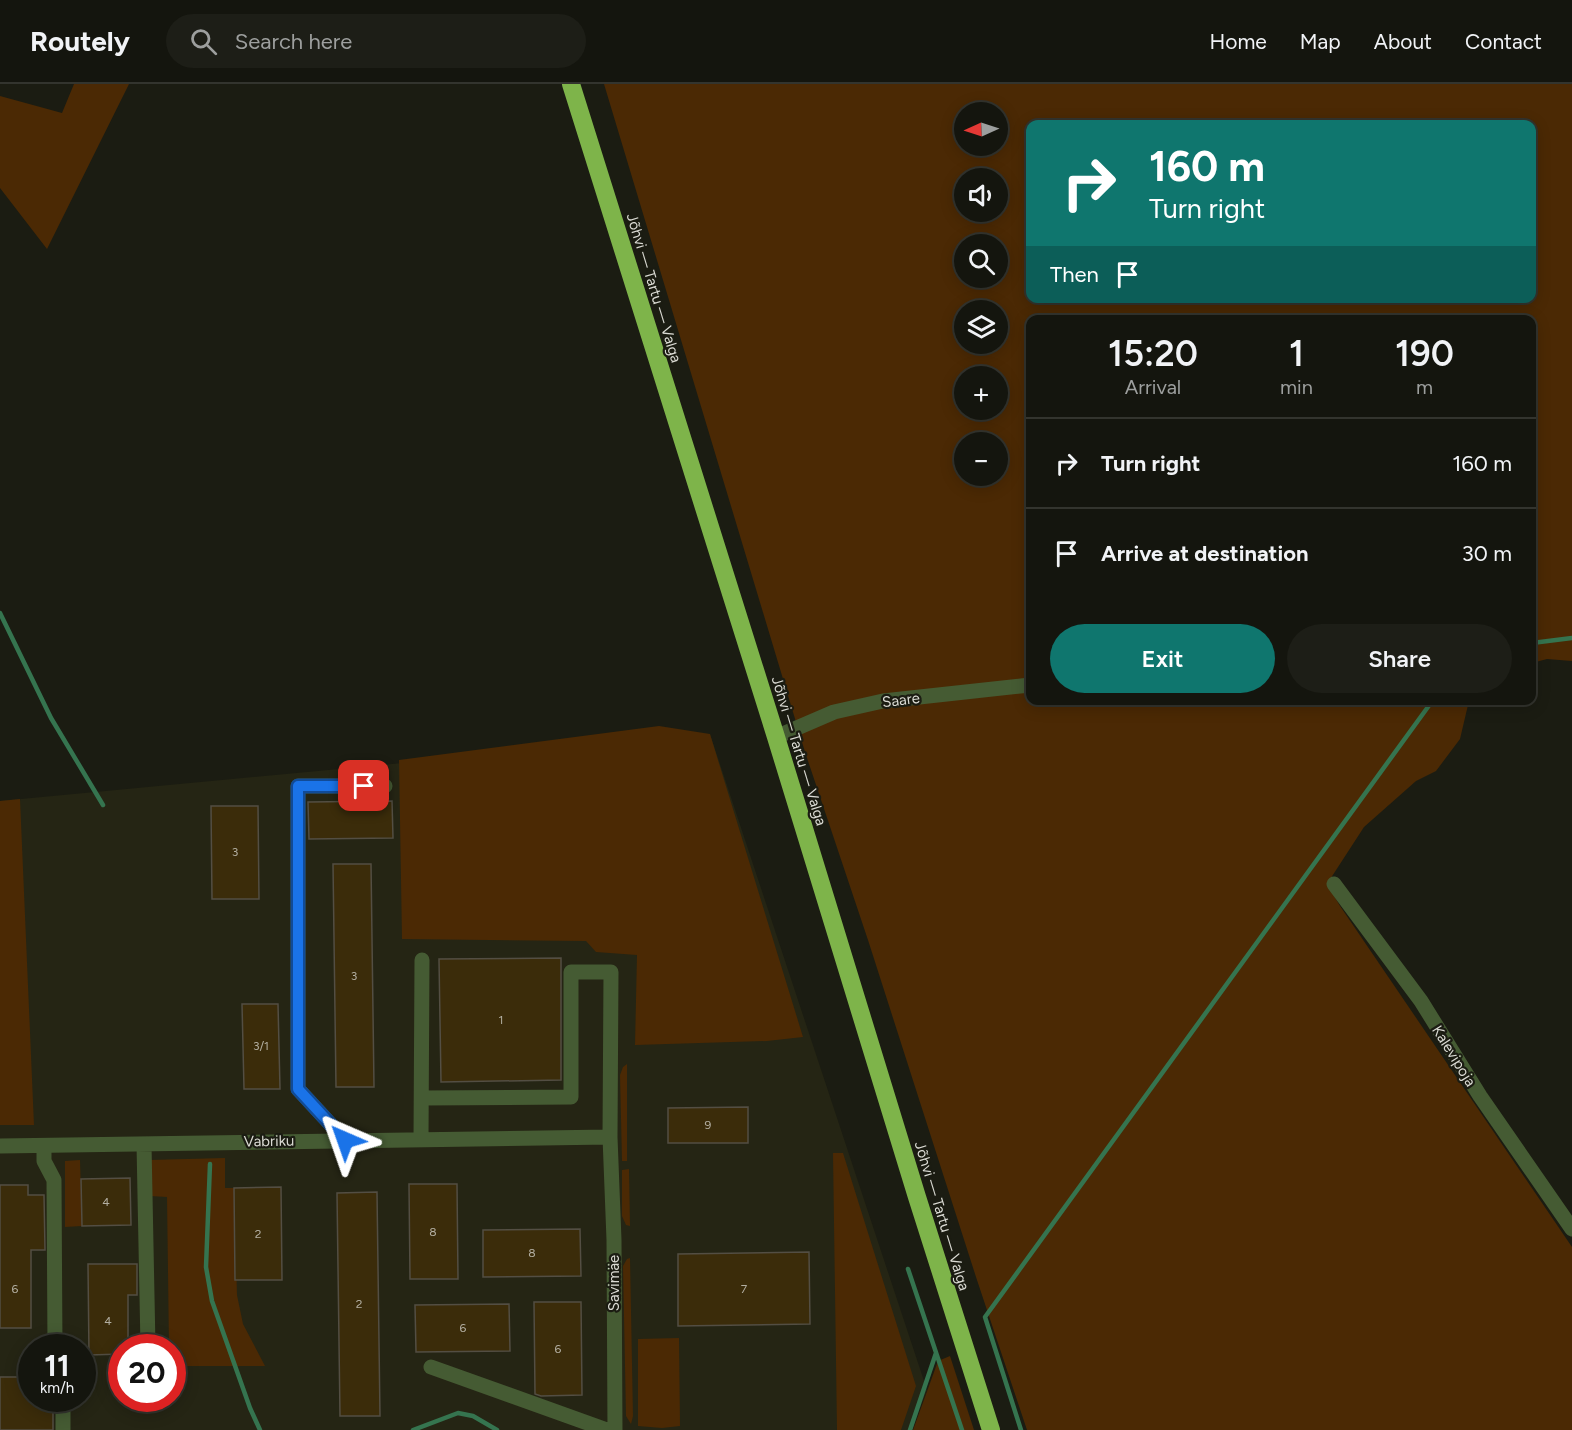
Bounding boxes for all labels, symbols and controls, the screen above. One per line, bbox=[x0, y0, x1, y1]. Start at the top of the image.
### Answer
search box bbox=[166, 14, 586, 68]
text: Routely bbox=[30, 24, 130, 58]
icon: search bbox=[187, 25, 220, 58]
text: Search here bbox=[235, 28, 352, 55]
text: Home bbox=[1210, 29, 1267, 54]
text: Map bbox=[1300, 29, 1341, 54]
text: About bbox=[1374, 29, 1432, 54]
text: Contact bbox=[1465, 29, 1542, 54]
north arrow bbox=[954, 102, 1008, 156]
map controls bbox=[954, 102, 1008, 486]
text: 160 m bbox=[1149, 141, 1265, 192]
icon: right bbox=[1050, 144, 1128, 222]
button: sound bbox=[954, 168, 1008, 222]
text: Turn right bbox=[1149, 192, 1265, 225]
street label: Jõhvi — Tartu — Valga bbox=[623, 211, 685, 365]
button: search bbox=[954, 234, 1008, 288]
icon: arrive bbox=[1111, 258, 1144, 291]
text: Then bbox=[1050, 261, 1099, 288]
button: layers bbox=[954, 300, 1008, 354]
text: 15:20 bbox=[1108, 332, 1198, 375]
text: 1 bbox=[1289, 332, 1304, 375]
text: 190 bbox=[1395, 332, 1454, 375]
button: + bbox=[954, 366, 1008, 420]
text: Arrival bbox=[1125, 375, 1181, 399]
text: min bbox=[1280, 375, 1313, 399]
text: m bbox=[1416, 375, 1433, 399]
button: − bbox=[954, 432, 1008, 486]
icon: right bbox=[1050, 447, 1083, 480]
text: Turn right bbox=[1101, 450, 1200, 477]
text: 160 m bbox=[1452, 450, 1512, 477]
icon: arrive bbox=[1050, 537, 1083, 570]
text: Arrive at destination bbox=[1101, 540, 1309, 567]
text: 30 m bbox=[1462, 540, 1512, 567]
button: Exit bbox=[1050, 624, 1275, 693]
button: Share bbox=[1287, 624, 1512, 693]
street label: Jõhvi — Tartu — Valga bbox=[768, 674, 830, 828]
street label: Saare bbox=[881, 689, 921, 711]
pin bbox=[338, 760, 389, 811]
icon: arrive bbox=[347, 769, 380, 802]
house number: 3 bbox=[232, 845, 238, 859]
house number: 3 bbox=[351, 969, 357, 983]
house number: 1 bbox=[499, 1013, 503, 1027]
street label: Kalevipoja bbox=[1428, 1022, 1480, 1090]
house number: 3/1 bbox=[253, 1039, 269, 1053]
position arrow bbox=[313, 1108, 377, 1172]
house number: 9 bbox=[705, 1118, 712, 1132]
street label: Vabriku bbox=[244, 1132, 294, 1150]
street label: Jõhvi — Tartu — Valga bbox=[911, 1139, 973, 1293]
house number: 4 bbox=[102, 1195, 110, 1209]
house number: 8 bbox=[429, 1225, 437, 1239]
house number: 2 bbox=[255, 1227, 261, 1241]
house number: 8 bbox=[528, 1246, 536, 1260]
street label: Savimäe bbox=[605, 1255, 623, 1311]
house number: 6 bbox=[12, 1282, 19, 1296]
house number: 7 bbox=[741, 1282, 748, 1296]
house number: 2 bbox=[356, 1297, 362, 1311]
house number: 4 bbox=[104, 1314, 112, 1328]
house number: 6 bbox=[460, 1321, 467, 1335]
speed limit sign: 20 bbox=[108, 1334, 186, 1412]
house number: 6 bbox=[555, 1342, 562, 1356]
text: 11 bbox=[44, 1347, 70, 1384]
text: km/h bbox=[40, 1379, 74, 1397]

